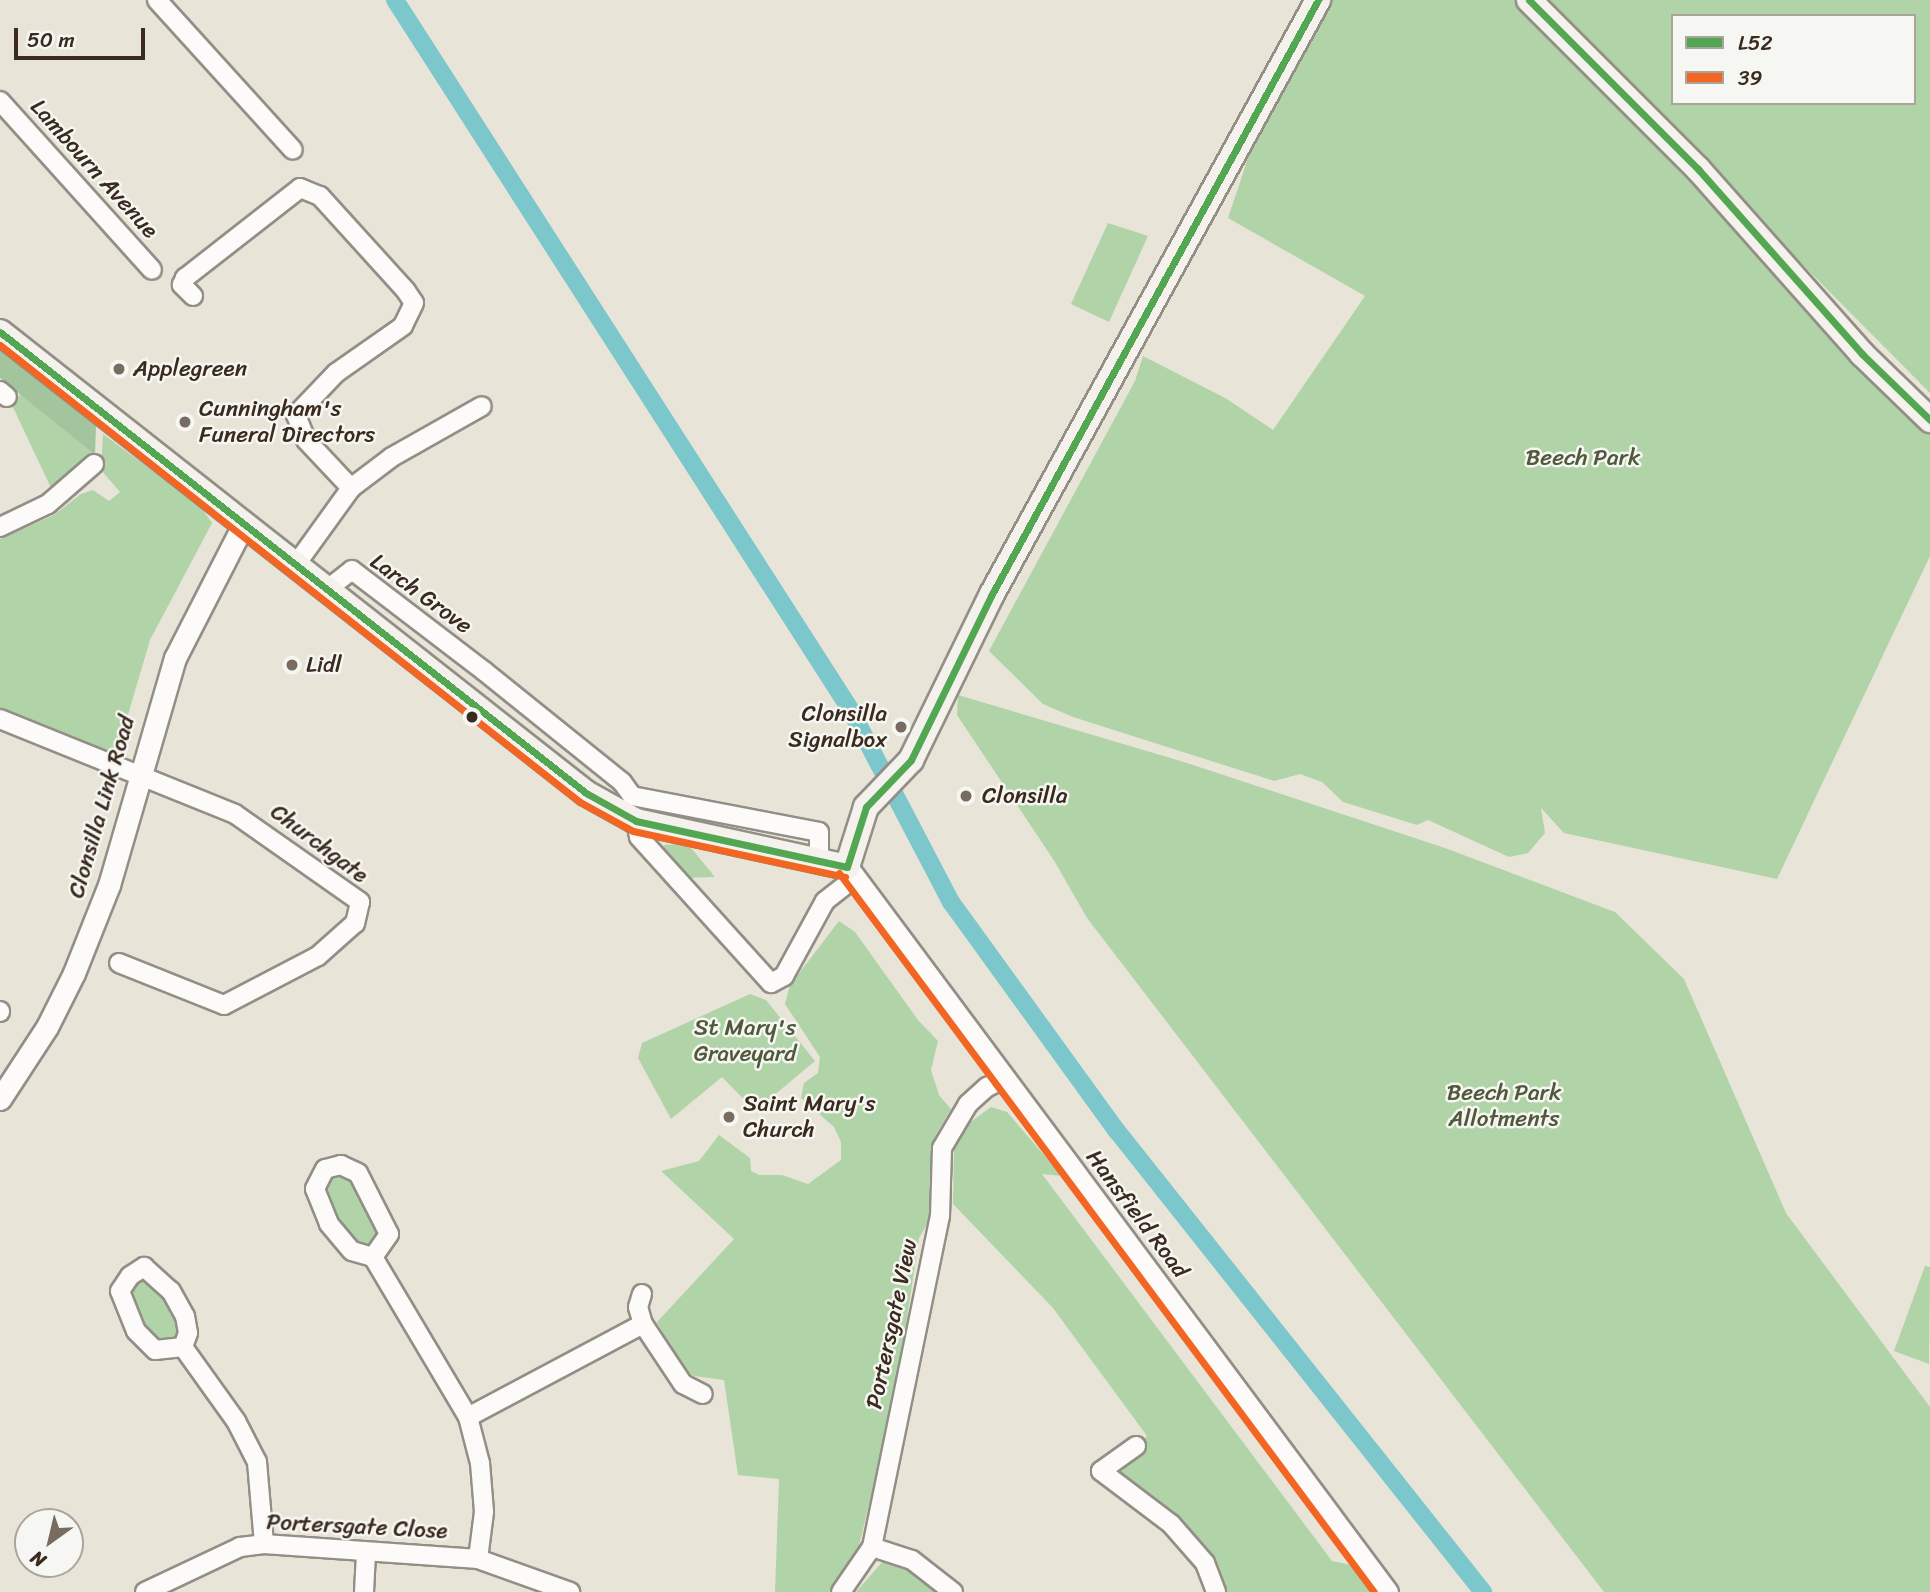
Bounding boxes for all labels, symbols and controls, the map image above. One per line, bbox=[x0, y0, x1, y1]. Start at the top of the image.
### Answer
scale bar bbox=[18, 14, 149, 58]
legend bbox=[1671, 14, 1916, 105]
text: 50 m bbox=[27, 21, 75, 59]
text: L52 bbox=[1738, 24, 1773, 62]
text: 39 bbox=[1738, 59, 1762, 97]
street label: Lambourn Avenue bbox=[24, 94, 164, 244]
place label: Applegreen bbox=[133, 355, 247, 383]
marker: Applegreen bbox=[111, 361, 127, 377]
place label: Cunningham's Funeral Directors bbox=[199, 395, 375, 449]
marker: Cunningham's Funeral Directors bbox=[177, 414, 193, 430]
park label: Beech Park bbox=[1526, 444, 1640, 472]
street label: Larch Grove bbox=[365, 548, 477, 640]
place label: Lidl bbox=[306, 651, 342, 679]
marker: Lidl bbox=[284, 657, 300, 673]
place label: Clonsilla Signalbox bbox=[788, 700, 887, 754]
unlabelled marker bbox=[465, 710, 479, 724]
street label: Clonsilla Link Road bbox=[63, 713, 141, 901]
marker: Clonsilla Signalbox bbox=[893, 719, 909, 735]
place label: Clonsilla bbox=[982, 782, 1067, 810]
marker: Clonsilla bbox=[956, 786, 976, 806]
street label: Churchgate bbox=[265, 798, 373, 890]
park label: St Mary's Graveyard bbox=[694, 1014, 796, 1068]
park label: Beech Park Allotments bbox=[1447, 1079, 1561, 1133]
place label: Saint Mary's Church bbox=[743, 1090, 874, 1144]
marker: Saint Mary's Church bbox=[721, 1109, 737, 1125]
street label: Hansfield Road bbox=[1080, 1144, 1194, 1284]
street label: Portersgate View bbox=[860, 1236, 924, 1412]
north arrow bbox=[14, 1508, 84, 1578]
street label: Portersgate Close bbox=[265, 1508, 449, 1546]
text: N bbox=[23, 1542, 53, 1577]

